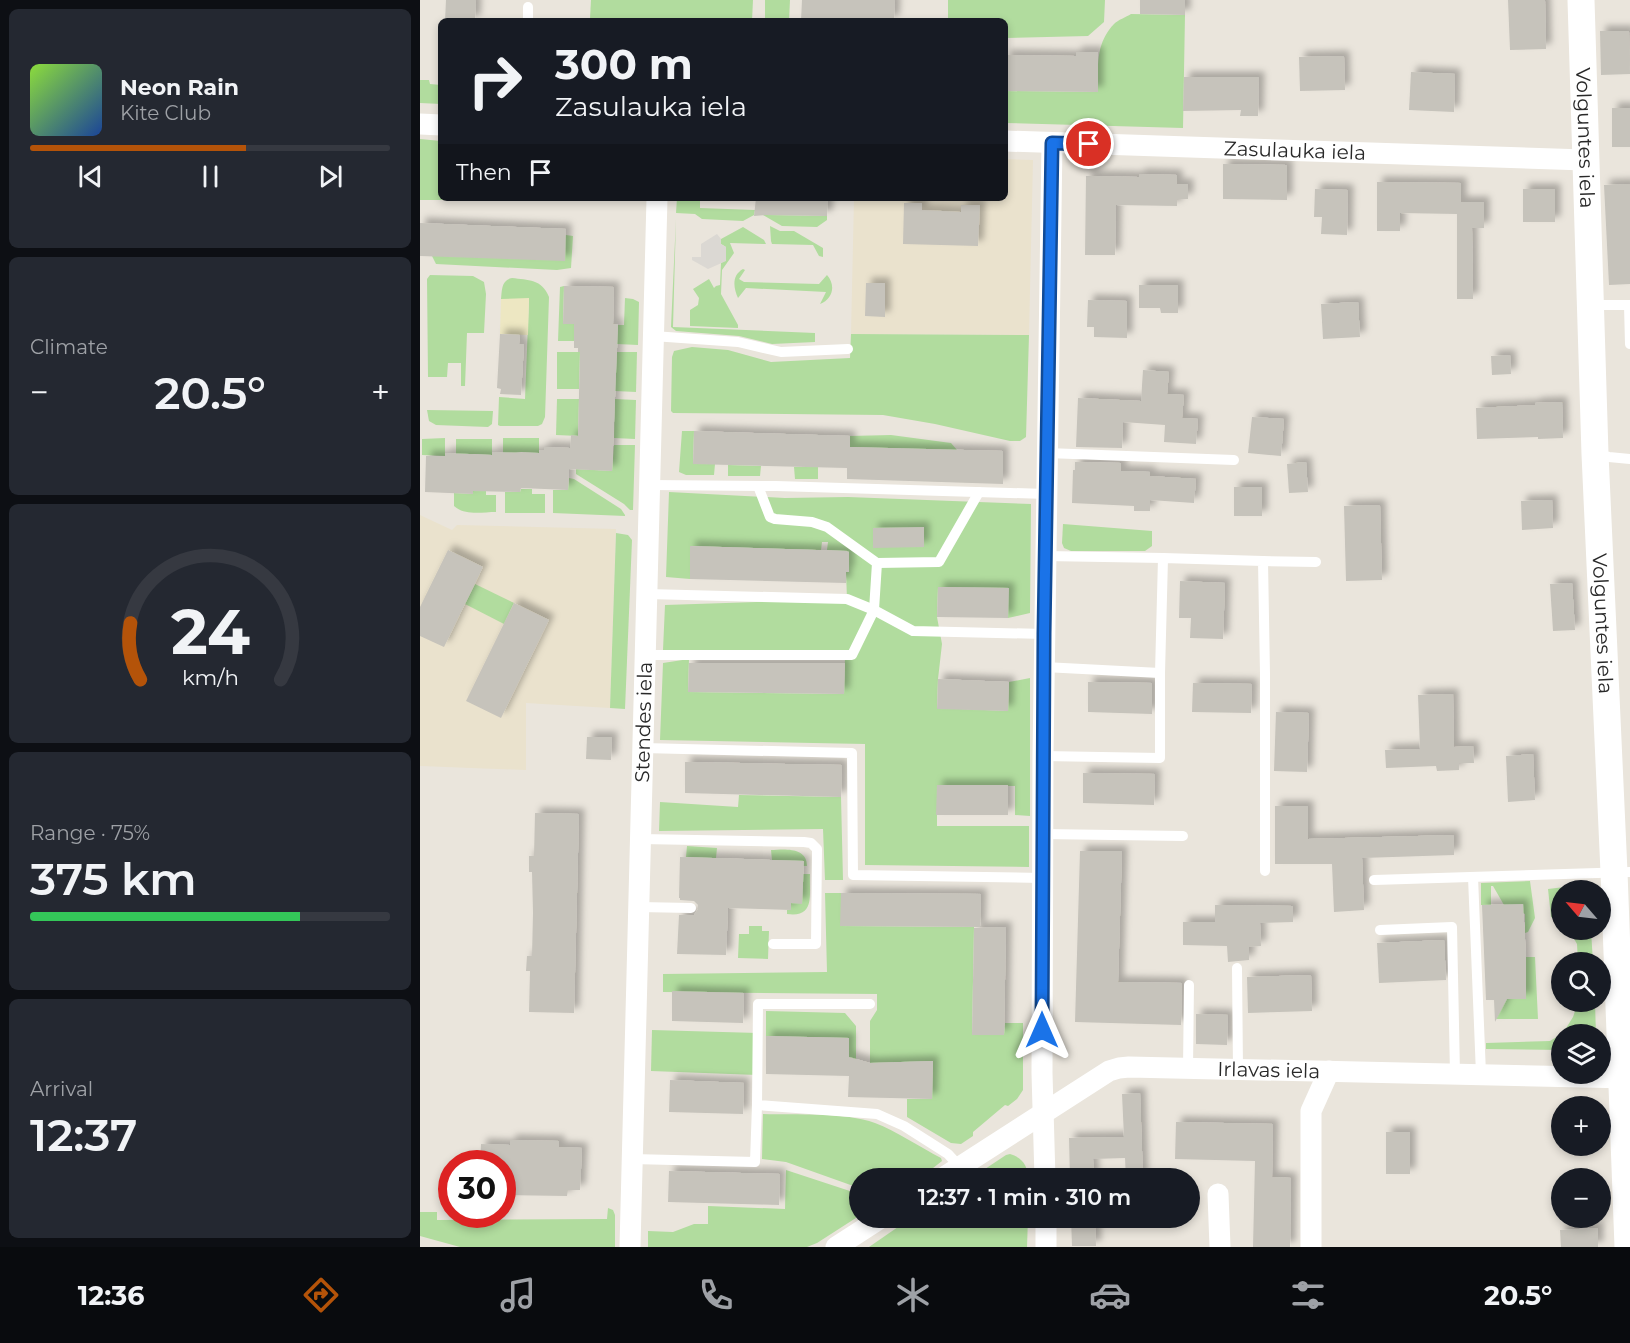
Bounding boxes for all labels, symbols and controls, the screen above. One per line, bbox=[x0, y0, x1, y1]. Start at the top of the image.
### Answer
text: 300 m bbox=[555, 38, 693, 90]
icon: right bbox=[456, 42, 534, 120]
street label: Volguntes iela bbox=[1571, 67, 1599, 209]
text: Neon Rain bbox=[120, 74, 239, 101]
text: Zasulauka iela bbox=[555, 90, 747, 123]
text: Kite Club bbox=[120, 101, 211, 125]
pin bbox=[1063, 118, 1114, 169]
icon: arrive bbox=[1072, 127, 1105, 160]
street label: Zasulauka iela bbox=[1223, 136, 1366, 165]
icon: arrive bbox=[524, 156, 557, 189]
text: Then bbox=[456, 159, 512, 186]
icon: previous bbox=[74, 160, 107, 193]
icon: pause bbox=[194, 160, 227, 193]
icon: next bbox=[314, 160, 347, 193]
text: Climate bbox=[30, 335, 108, 359]
text: 20.5° bbox=[154, 365, 266, 420]
text: − bbox=[30, 372, 49, 412]
text: + bbox=[371, 372, 390, 412]
street label: Volguntes iela bbox=[1588, 553, 1618, 695]
text: 24 bbox=[170, 595, 250, 671]
street label: Stendes iela bbox=[630, 661, 657, 783]
text: km/h bbox=[181, 665, 239, 691]
text: Range · 75% bbox=[30, 821, 150, 845]
text: 375 km bbox=[30, 851, 197, 906]
north arrow bbox=[1551, 880, 1611, 940]
map controls bbox=[1551, 880, 1611, 1228]
button: search bbox=[1551, 952, 1611, 1012]
position arrow bbox=[1010, 998, 1074, 1062]
button: layers bbox=[1551, 1024, 1611, 1084]
street label: Irlavas iela bbox=[1217, 1057, 1320, 1083]
text: Arrival bbox=[30, 1077, 93, 1101]
button: + bbox=[1551, 1096, 1611, 1156]
text: 12:37 bbox=[30, 1107, 137, 1162]
speed limit sign: 30 bbox=[438, 1150, 516, 1228]
button: − bbox=[1551, 1168, 1611, 1228]
text: 12:37 · 1 min · 310 m bbox=[918, 1184, 1131, 1211]
icon: directions bbox=[300, 1274, 342, 1316]
icon: music bbox=[497, 1274, 539, 1316]
icon: phone bbox=[695, 1274, 737, 1316]
icon: climate bbox=[892, 1274, 934, 1316]
icon: car bbox=[1089, 1274, 1131, 1316]
icon: filters bbox=[1287, 1274, 1329, 1316]
text: 12:36 bbox=[78, 1279, 144, 1312]
text: 20.5° bbox=[1484, 1279, 1552, 1312]

